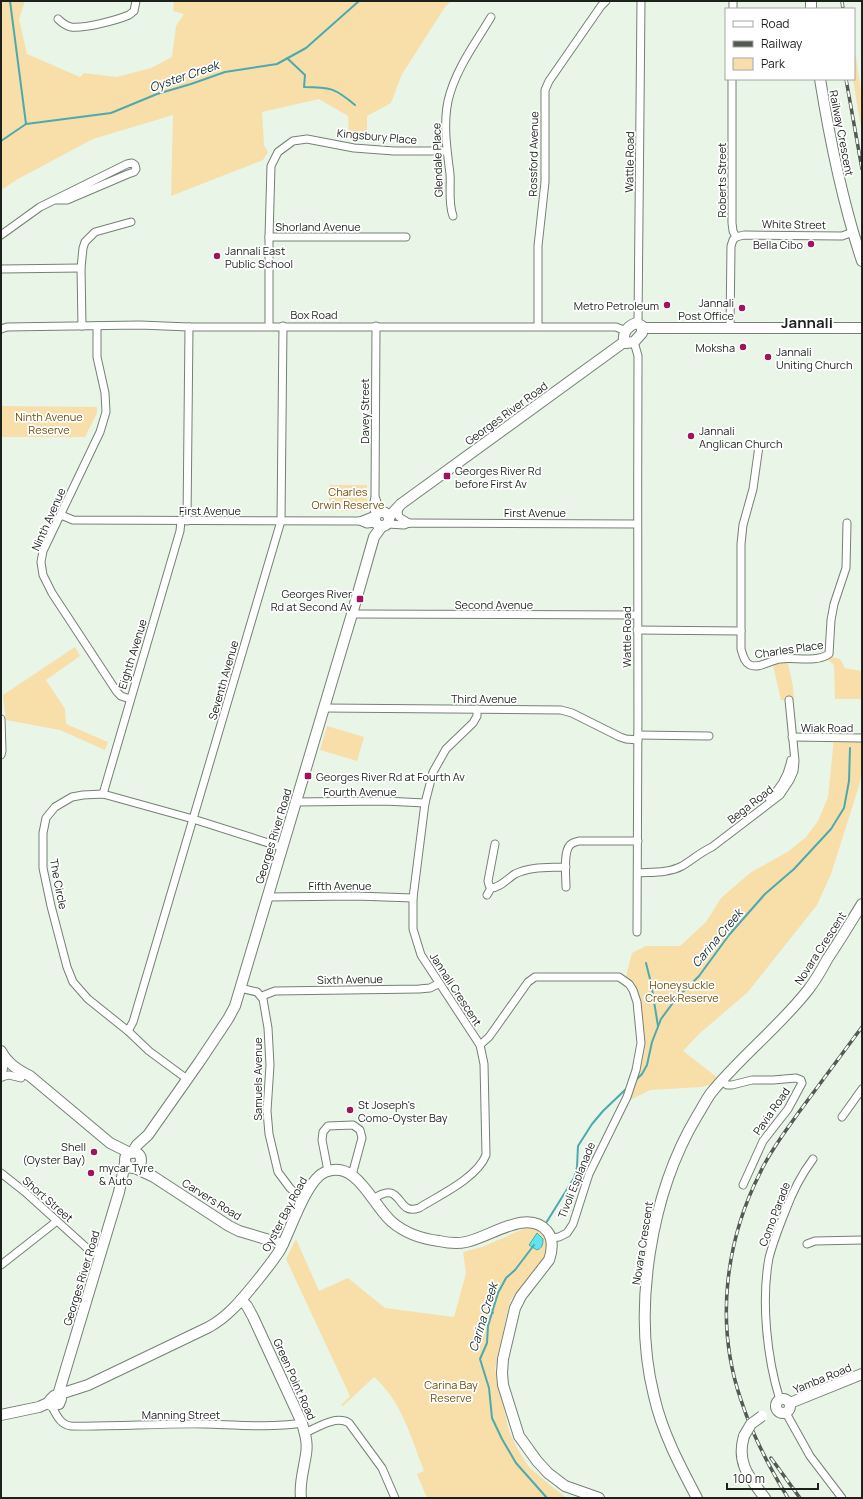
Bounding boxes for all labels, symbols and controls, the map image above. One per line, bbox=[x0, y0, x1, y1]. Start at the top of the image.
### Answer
legend bbox=[725, 8, 855, 80]
text: Road bbox=[761, 15, 789, 32]
text: Railway bbox=[761, 35, 803, 52]
text: Park bbox=[761, 55, 786, 72]
water label: Oyster Creek bbox=[147, 56, 223, 96]
street label: Railway Crescent bbox=[826, 89, 858, 177]
street label: Rossford Avenue bbox=[525, 111, 541, 197]
street label: Glendale Place bbox=[428, 122, 446, 198]
street label: Kingsbury Place bbox=[336, 125, 418, 147]
street label: Wattle Road bbox=[621, 131, 637, 193]
street label: Roberts Street bbox=[714, 142, 729, 218]
street label: White Street bbox=[762, 216, 826, 232]
street label: Shorland Avenue bbox=[275, 219, 361, 234]
place label: Bella Cibo bbox=[753, 237, 803, 252]
marker: Bella Cibo bbox=[806, 239, 816, 249]
place label: Jannali East Public School bbox=[225, 243, 293, 271]
marker: Jannali East Public School bbox=[212, 251, 222, 261]
place label: Jannali Post Office bbox=[678, 295, 735, 323]
place label: Metro Petroleum bbox=[574, 298, 659, 313]
marker: Metro Petroleum bbox=[662, 300, 672, 310]
marker: Jannali Post Office bbox=[737, 303, 747, 313]
street label: Box Road bbox=[290, 307, 338, 322]
district label: Jannali bbox=[781, 312, 833, 333]
place label: Moksha bbox=[695, 340, 735, 355]
marker: Moksha bbox=[738, 342, 748, 352]
place label: Jannali Uniting Church bbox=[776, 344, 852, 372]
marker: Jannali Uniting Church bbox=[763, 352, 773, 362]
street label: Davey Street bbox=[357, 378, 372, 444]
street label: Georges River Road bbox=[462, 378, 550, 448]
park label: Ninth Avenue Reserve bbox=[15, 409, 83, 437]
place label: Jannali Anglican Church bbox=[699, 423, 782, 451]
marker: Jannali Anglican Church bbox=[686, 431, 696, 441]
place label: Georges River Rd before First Av bbox=[455, 463, 541, 491]
marker: Georges River Rd before First Av bbox=[442, 471, 452, 481]
park label: Charles Orwin Reserve bbox=[311, 484, 385, 512]
street label: Ninth Avenue bbox=[27, 485, 69, 553]
street label: First Avenue bbox=[179, 503, 242, 518]
street label: First Avenue bbox=[504, 505, 567, 520]
place label: Georges River Rd at Second Av bbox=[271, 586, 352, 614]
marker: Georges River Rd at Second Av bbox=[355, 594, 365, 604]
street label: Second Avenue bbox=[455, 597, 534, 612]
street label: Wattle Road bbox=[619, 606, 634, 668]
street label: Eighth Avenue bbox=[114, 617, 150, 691]
street label: Charles Place bbox=[754, 637, 825, 661]
street label: Seventh Avenue bbox=[204, 638, 242, 721]
street label: Third Avenue bbox=[451, 691, 518, 706]
street label: Wiak Road bbox=[801, 720, 853, 735]
place label: Georges River Rd at Fourth Av bbox=[316, 769, 465, 784]
marker: Georges River Rd at Fourth Av bbox=[303, 771, 313, 781]
street label: Bega Road bbox=[724, 781, 776, 827]
street label: Fourth Avenue bbox=[323, 784, 397, 799]
street label: Georges River Road bbox=[251, 787, 295, 885]
street label: The Circle bbox=[47, 858, 71, 911]
street label: Fifth Avenue bbox=[309, 878, 372, 893]
water label: Carina Creek bbox=[688, 904, 748, 971]
street label: Novara Crescent bbox=[791, 909, 849, 987]
street label: Jannali Crescent bbox=[427, 949, 485, 1029]
street label: Sixth Avenue bbox=[317, 971, 384, 987]
park label: Honeysuckle Creek Reserve bbox=[645, 977, 719, 1005]
street label: Samuels Avenue bbox=[250, 1037, 265, 1121]
street label: Pavia Road bbox=[749, 1084, 793, 1138]
place label: St Joseph's Como-Oyster Bay bbox=[358, 1097, 448, 1125]
marker: St Joseph's Como-Oyster Bay bbox=[345, 1105, 355, 1115]
place label: Shell (Oyster Bay) bbox=[23, 1139, 86, 1167]
street label: Tivoli Esplanade bbox=[554, 1139, 598, 1220]
marker: Shell (Oyster Bay) bbox=[89, 1147, 99, 1157]
place label: mycar Tyre & Auto bbox=[99, 1160, 154, 1188]
marker: mycar Tyre & Auto bbox=[86, 1168, 96, 1178]
street label: Short Street bbox=[19, 1173, 77, 1225]
street label: Oyster Bay Road bbox=[258, 1174, 310, 1254]
street label: Carvers Road bbox=[179, 1175, 245, 1223]
street label: Como Parade bbox=[755, 1179, 793, 1248]
street label: Novara Crescent bbox=[628, 1200, 656, 1286]
street label: Georges River Road bbox=[59, 1229, 103, 1327]
water label: Carina Creek bbox=[464, 1278, 502, 1354]
street label: Green Point Road bbox=[270, 1336, 320, 1422]
street label: Yamba Road bbox=[791, 1360, 853, 1396]
park label: Carina Bay Reserve bbox=[424, 1377, 478, 1405]
street label: Manning Street bbox=[142, 1407, 220, 1422]
scale bar bbox=[727, 1465, 818, 1491]
text: 100 m bbox=[733, 1470, 765, 1487]

